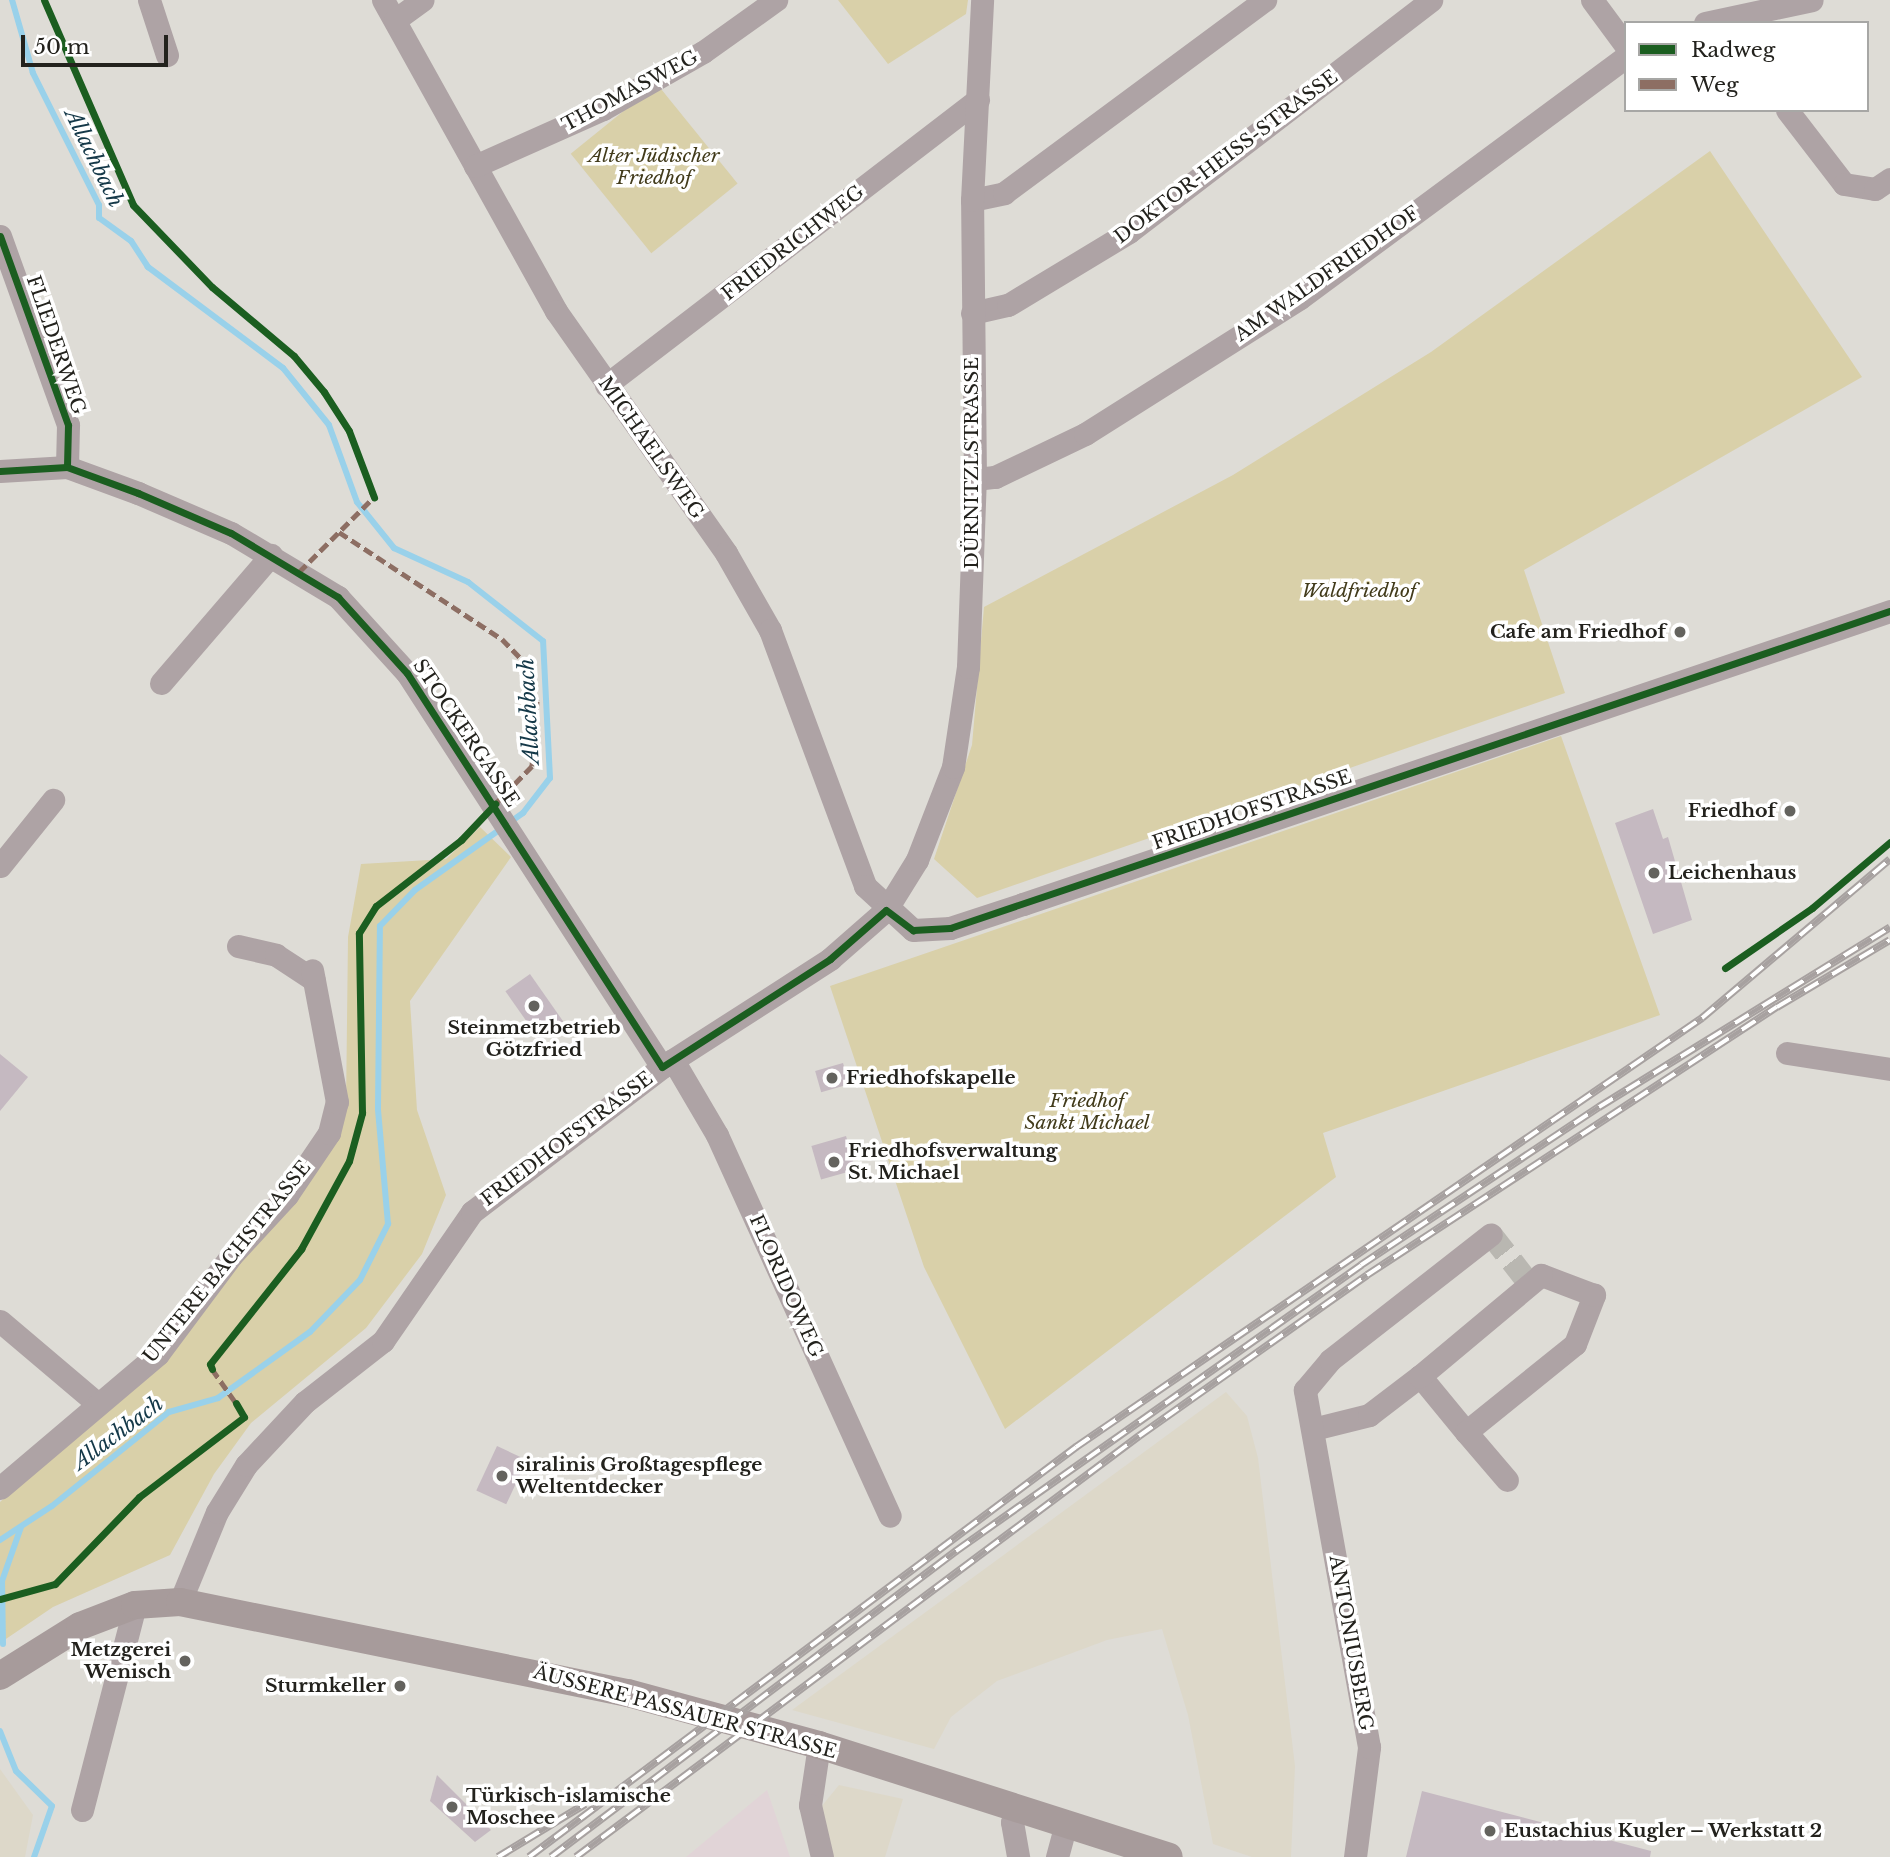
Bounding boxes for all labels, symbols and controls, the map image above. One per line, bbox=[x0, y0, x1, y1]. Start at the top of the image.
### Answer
scale bar bbox=[24, 21, 172, 65]
legend bbox=[1624, 21, 1869, 112]
text: 50 m bbox=[34, 34, 89, 60]
text: Radweg bbox=[1691, 37, 1775, 63]
street label: THOMASWEG bbox=[558, 46, 702, 136]
street label: DOKTOR-HEISS-STRASSE bbox=[1110, 66, 1342, 248]
text: Weg bbox=[1691, 72, 1739, 98]
water label: Allachbach bbox=[59, 105, 129, 211]
park label: Alter Jüdischer Friedhof bbox=[588, 145, 720, 189]
street label: FRIEDRICHWEG bbox=[717, 180, 869, 306]
street label: AM WALDFRIEDHOF bbox=[1230, 201, 1424, 347]
street label: FLIEDERWEG bbox=[22, 273, 90, 417]
street label: DÜRNITZLSTRASSE bbox=[961, 357, 983, 569]
street label: MICHAELSWEG bbox=[593, 373, 709, 523]
park label: Waldfriedhof bbox=[1302, 580, 1416, 602]
place label: Cafe am Friedhof bbox=[1490, 621, 1666, 643]
marker: Cafe am Friedhof bbox=[1672, 624, 1688, 640]
street label: STOCKERGASSE bbox=[408, 655, 524, 811]
water label: Allachbach bbox=[514, 657, 544, 765]
street label: FRIEDHOFSTRASSE bbox=[1149, 765, 1355, 855]
place label: Friedhof bbox=[1688, 800, 1776, 822]
marker: Friedhof bbox=[1782, 803, 1798, 819]
place label: Leichenhaus bbox=[1668, 862, 1796, 884]
marker: Leichenhaus bbox=[1646, 865, 1662, 881]
marker: Steinmetzbetrieb Götzfried bbox=[526, 998, 542, 1014]
place label: Steinmetzbetrieb Götzfried bbox=[447, 1017, 621, 1061]
street label: FRIEDHOFSTRASSE bbox=[477, 1067, 657, 1211]
place label: Friedhofskapelle bbox=[846, 1067, 1016, 1089]
marker: Friedhofskapelle bbox=[824, 1070, 840, 1086]
park label: Friedhof Sankt Michael bbox=[1024, 1090, 1150, 1134]
place label: Friedhofsverwaltung St. Michael bbox=[848, 1140, 1057, 1184]
marker: Friedhofsverwaltung St. Michael bbox=[826, 1154, 842, 1170]
street label: UNTERE BACHSTRASSE bbox=[138, 1156, 316, 1368]
street label: FLORIDOWEG bbox=[744, 1211, 828, 1361]
water label: Allachbach bbox=[68, 1391, 168, 1475]
place label: siralinis Großtagespflege Weltentdecker bbox=[516, 1454, 762, 1498]
marker: siralinis Großtagespflege Weltentdecker bbox=[494, 1468, 510, 1484]
street label: ANTONIUSBERG bbox=[1324, 1554, 1378, 1732]
place label: Metzgerei Wenisch bbox=[71, 1639, 171, 1683]
marker: Metzgerei Wenisch bbox=[177, 1653, 193, 1669]
street label: ÄUSSERE PASSAUER STRASSE bbox=[531, 1660, 839, 1764]
place label: Sturmkeller bbox=[265, 1675, 386, 1697]
marker: Sturmkeller bbox=[392, 1678, 408, 1694]
place label: Türkisch-islamische Moschee bbox=[466, 1785, 671, 1829]
marker: Türkisch-islamische Moschee bbox=[444, 1799, 460, 1815]
place label: Eustachius Kugler – Werkstatt 2 bbox=[1504, 1820, 1823, 1842]
marker: Eustachius Kugler – Werkstatt 2 bbox=[1482, 1823, 1498, 1839]

